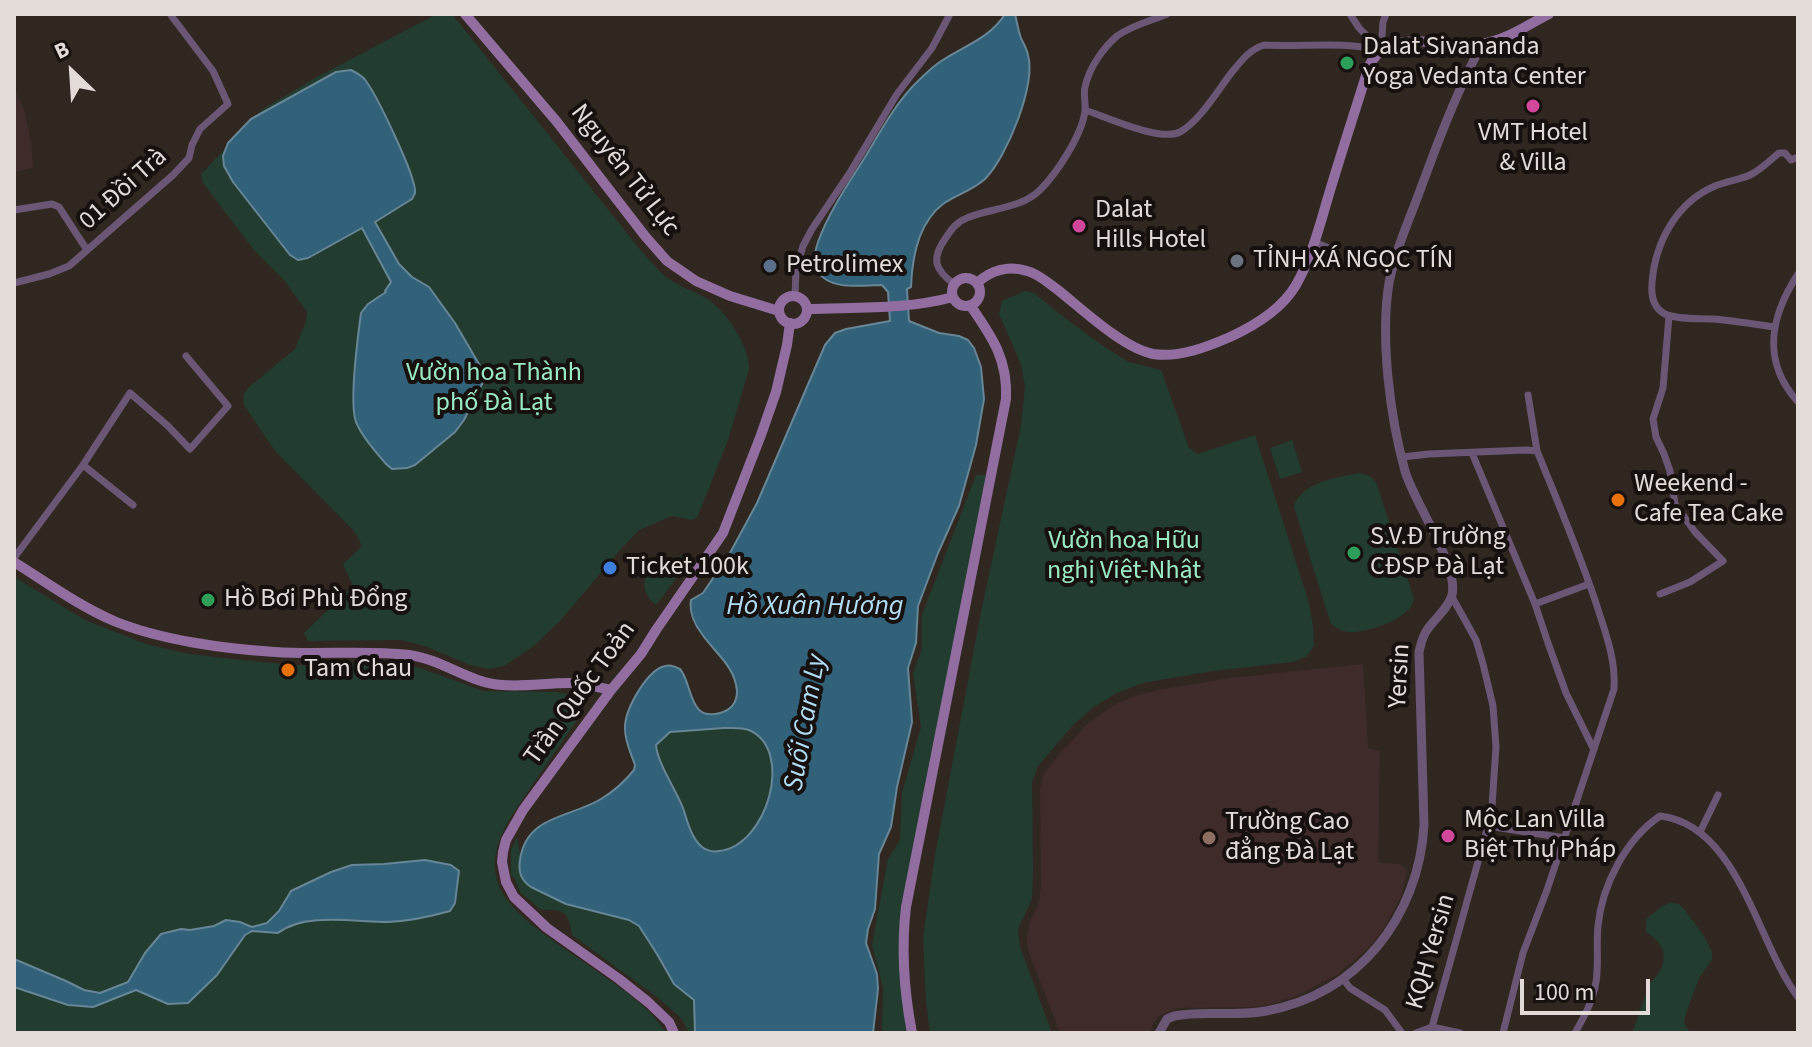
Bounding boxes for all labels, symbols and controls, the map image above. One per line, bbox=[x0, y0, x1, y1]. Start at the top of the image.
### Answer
north arrow bbox=[32, 32, 112, 112]
place label: Dalat Sivananda Yoga Vedanta Center bbox=[1363, 32, 1586, 94]
text: B bbox=[49, 33, 75, 68]
marker: Dalat Sivananda Yoga Vedanta Center bbox=[1338, 54, 1356, 72]
marker: VMT Hotel & Villa bbox=[1524, 97, 1542, 115]
street label: Nguyên Tử Lực bbox=[563, 99, 685, 243]
place label: VMT Hotel & Villa bbox=[1478, 118, 1588, 180]
street label: 01 Đồi Trà bbox=[74, 142, 174, 238]
place label: Dalat Hills Hotel bbox=[1095, 195, 1206, 256]
marker: Dalat Hills Hotel bbox=[1070, 217, 1088, 235]
place label: TỈNH XÁ NGỌC TÍN bbox=[1253, 245, 1453, 277]
place label: Petrolimex bbox=[786, 250, 903, 282]
marker: TỈNH XÁ NGỌC TÍN bbox=[1228, 252, 1246, 270]
marker: Petrolimex bbox=[761, 257, 779, 275]
park label: Vườn hoa Thành phố Đà Lạt bbox=[406, 358, 582, 420]
place label: Weekend - Cafe Tea Cake bbox=[1634, 469, 1784, 530]
marker: Weekend - Cafe Tea Cake bbox=[1609, 491, 1627, 509]
place label: S.V.Đ Trường CĐSP Đà Lạt bbox=[1370, 522, 1506, 584]
park label: Vườn hoa Hữu nghị Việt-Nhật bbox=[1047, 526, 1201, 588]
marker: S.V.Đ Trường CĐSP Đà Lạt bbox=[1345, 544, 1363, 562]
place label: Ticket 100k bbox=[626, 552, 749, 584]
marker: Ticket 100k bbox=[601, 559, 619, 577]
place label: Hồ Bơi Phù Đổng bbox=[224, 584, 407, 616]
marker: Hồ Bơi Phù Đổng bbox=[199, 591, 217, 609]
water label: Hồ Xuân Hương bbox=[726, 591, 904, 625]
street label: Trần Quốc Toản bbox=[519, 616, 643, 772]
street label: Yersin bbox=[1384, 643, 1418, 709]
water label: Suối Cam Ly bbox=[778, 652, 836, 794]
place label: Tam Chau bbox=[304, 654, 412, 686]
marker: Tam Chau bbox=[279, 661, 297, 679]
place label: Mộc Lan Villa Biệt Thự Pháp bbox=[1464, 805, 1616, 866]
place label: Trường Cao đẳng Đà Lạt bbox=[1225, 807, 1354, 868]
marker: Mộc Lan Villa Biệt Thự Pháp bbox=[1439, 827, 1457, 845]
marker: Trường Cao đẳng Đà Lạt bbox=[1200, 829, 1218, 847]
street label: KQH Yersin bbox=[1401, 891, 1463, 1013]
scale bar bbox=[1524, 963, 1654, 1013]
text: 100 m bbox=[1534, 975, 1594, 1010]

